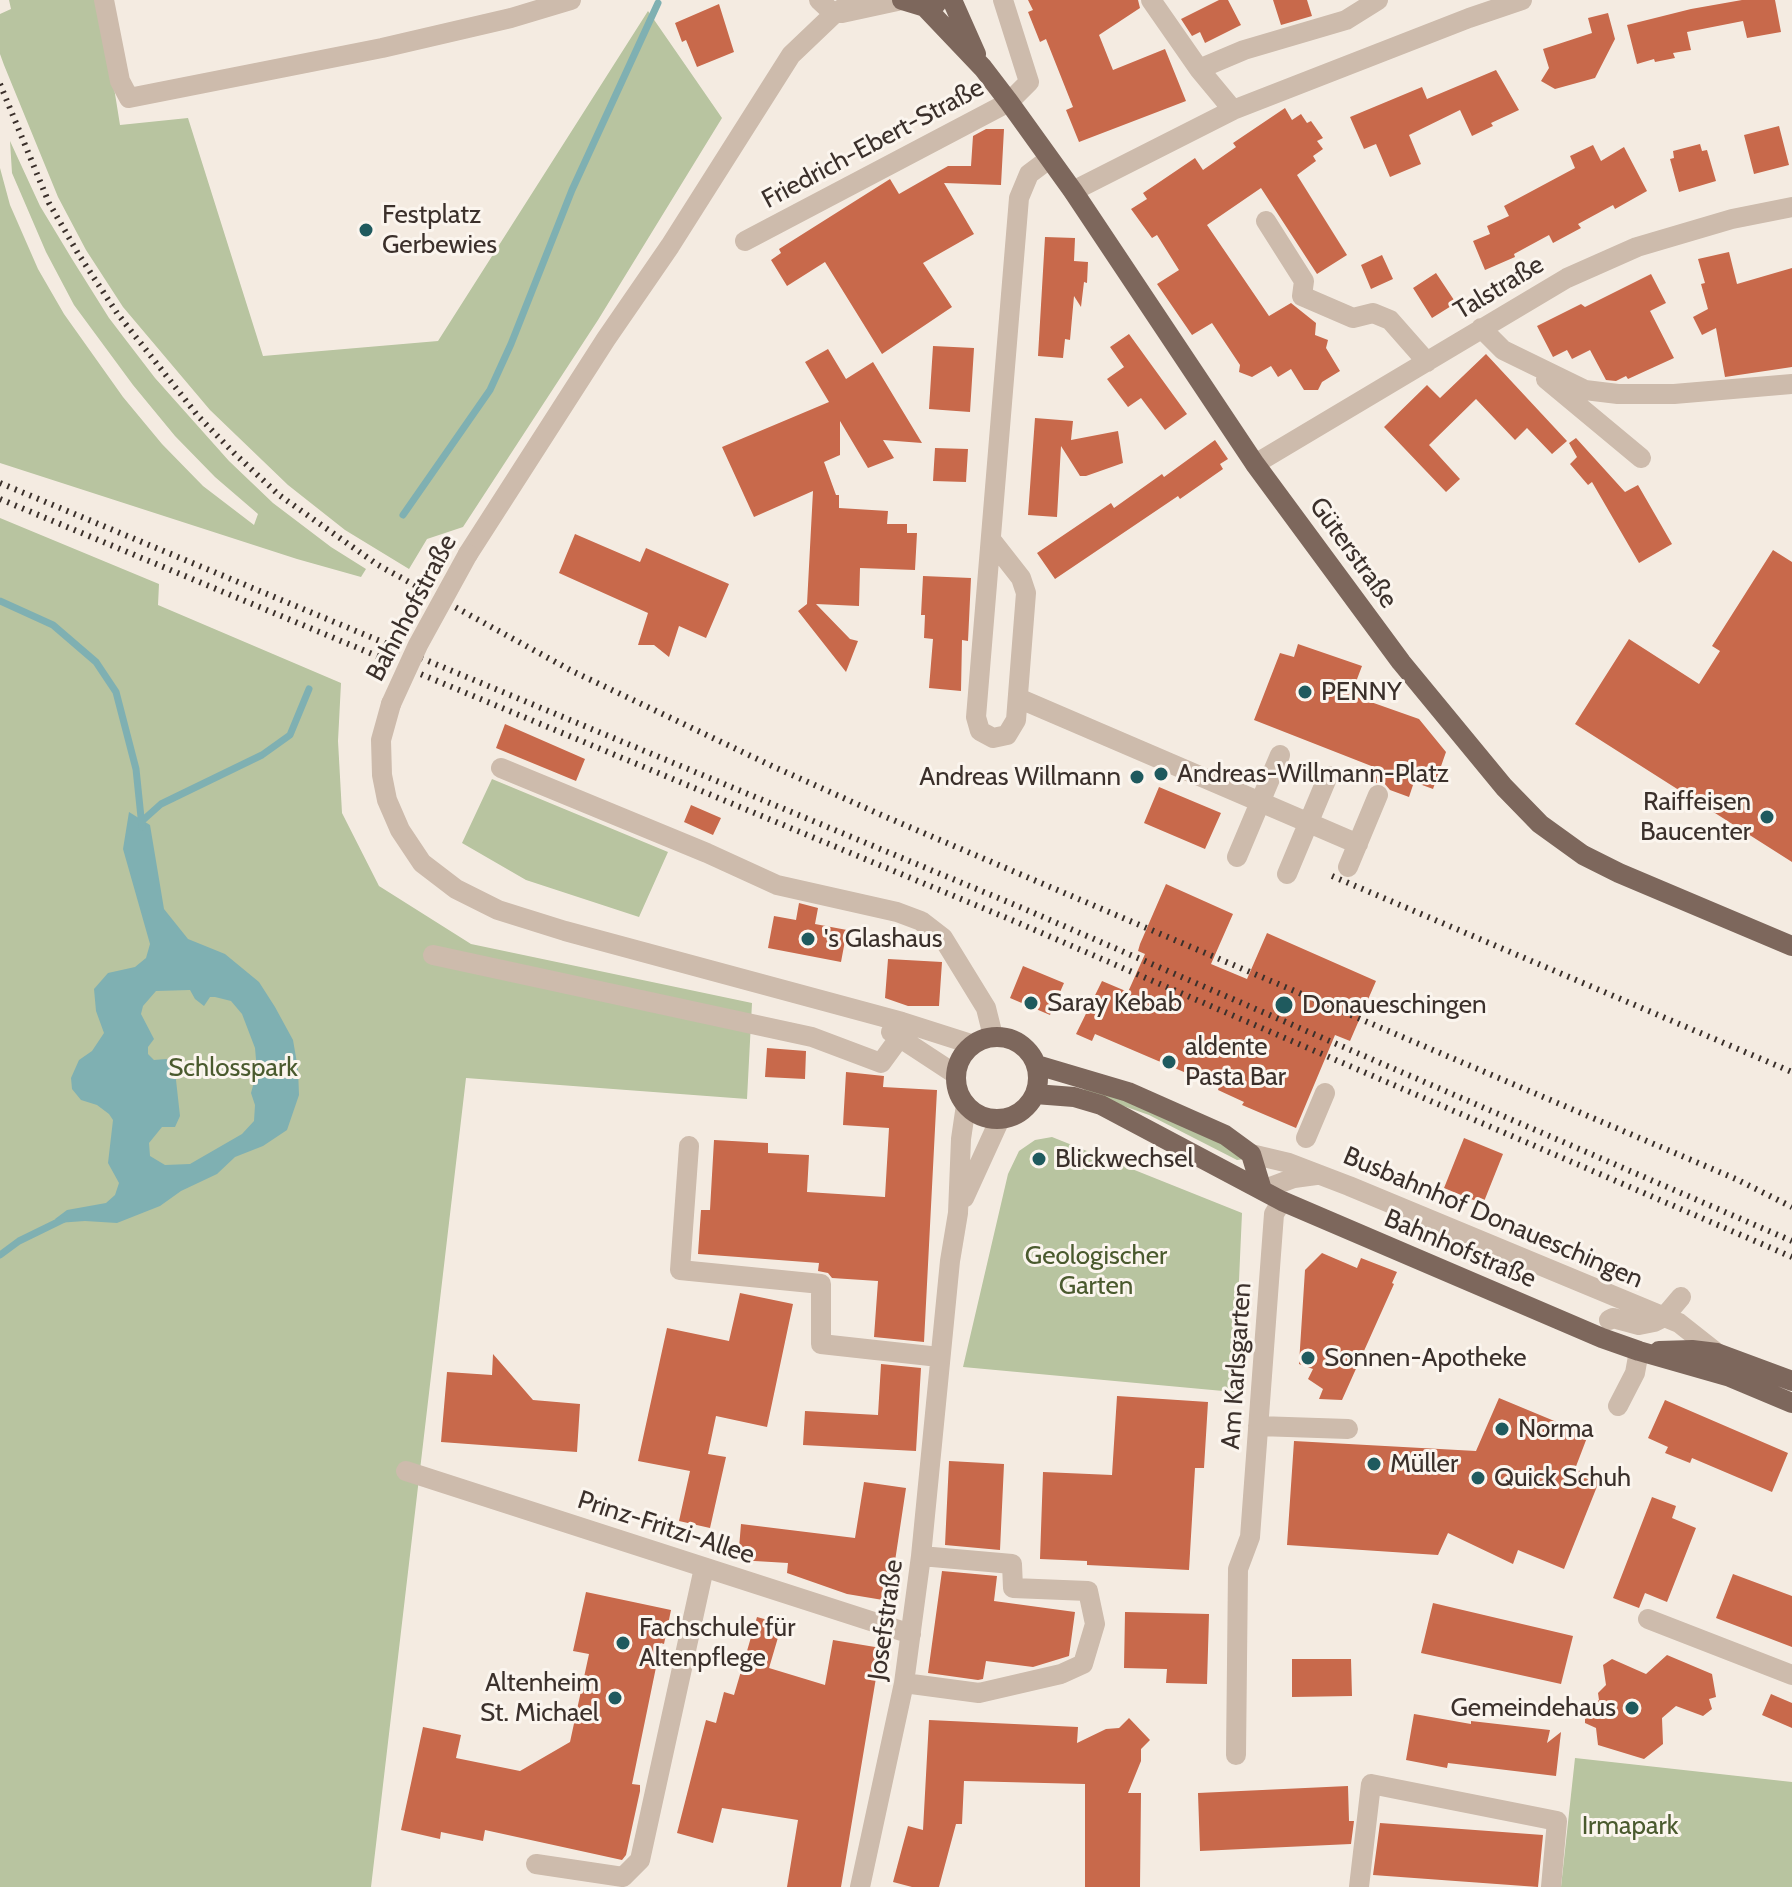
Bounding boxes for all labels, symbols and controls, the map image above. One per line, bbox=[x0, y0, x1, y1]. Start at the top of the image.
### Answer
street label: Friedrich-Ebert-Straße bbox=[757, 72, 989, 216]
place label: Festplatz Gerbewies bbox=[382, 199, 497, 260]
marker: Festplatz Gerbewies bbox=[357, 221, 375, 239]
street label: Talstraße bbox=[1448, 249, 1550, 327]
street label: Güterstraße bbox=[1302, 492, 1404, 614]
street label: Bahnhofstraße bbox=[360, 529, 464, 687]
place label: PENNY bbox=[1321, 676, 1402, 708]
marker: PENNY bbox=[1296, 683, 1314, 701]
place label: Andreas-Willmann-Platz bbox=[1177, 758, 1449, 790]
place label: Andreas Willmann bbox=[919, 761, 1121, 793]
marker: Andreas-Willmann-Platz bbox=[1152, 765, 1170, 783]
marker: Andreas Willmann bbox=[1128, 768, 1146, 786]
place label: Raiffeisen Baucenter bbox=[1640, 786, 1751, 848]
marker: Raiffeisen Baucenter bbox=[1758, 808, 1776, 826]
place label: 's Glashaus bbox=[824, 923, 942, 955]
marker: 's Glashaus bbox=[799, 930, 817, 948]
place label: Saray Kebab bbox=[1047, 987, 1182, 1019]
place label: Donaueschingen bbox=[1302, 989, 1486, 1021]
marker: Saray Kebab bbox=[1022, 994, 1040, 1012]
marker: Donaueschingen bbox=[1273, 994, 1295, 1016]
place label: aldente Pasta Bar bbox=[1185, 1031, 1286, 1092]
park label: Schlosspark bbox=[168, 1052, 298, 1084]
marker: aldente Pasta Bar bbox=[1160, 1053, 1178, 1071]
street label: Busbahnhof Donaueschingen bbox=[1338, 1141, 1648, 1295]
place label: Blickwechsel bbox=[1055, 1143, 1194, 1175]
marker: Blickwechsel bbox=[1030, 1150, 1048, 1168]
street label: Bahnhofstraße bbox=[1379, 1203, 1541, 1295]
park label: Geologischer Garten bbox=[1025, 1240, 1167, 1302]
street label: Am Karlsgarten bbox=[1216, 1282, 1258, 1450]
place label: Sonnen-Apotheke bbox=[1324, 1342, 1527, 1374]
marker: Sonnen-Apotheke bbox=[1299, 1349, 1317, 1367]
place label: Norma bbox=[1518, 1413, 1594, 1445]
marker: Norma bbox=[1493, 1420, 1511, 1438]
place label: Müller bbox=[1390, 1448, 1458, 1480]
marker: Müller bbox=[1365, 1455, 1383, 1473]
place label: Quick Schuh bbox=[1494, 1462, 1631, 1494]
marker: Quick Schuh bbox=[1469, 1469, 1487, 1487]
street label: Prinz-Fritzi-Allee bbox=[574, 1485, 758, 1571]
street label: Josefstraße bbox=[862, 1558, 910, 1682]
place label: Fachschule für Altenpflege bbox=[639, 1612, 795, 1674]
marker: Fachschule für Altenpflege bbox=[614, 1634, 632, 1652]
place label: Altenheim St. Michael bbox=[480, 1667, 599, 1728]
marker: Altenheim St. Michael bbox=[606, 1689, 624, 1707]
place label: Gemeindehaus bbox=[1450, 1692, 1616, 1724]
marker: Gemeindehaus bbox=[1623, 1699, 1641, 1717]
park label: Irmapark bbox=[1582, 1810, 1678, 1842]

